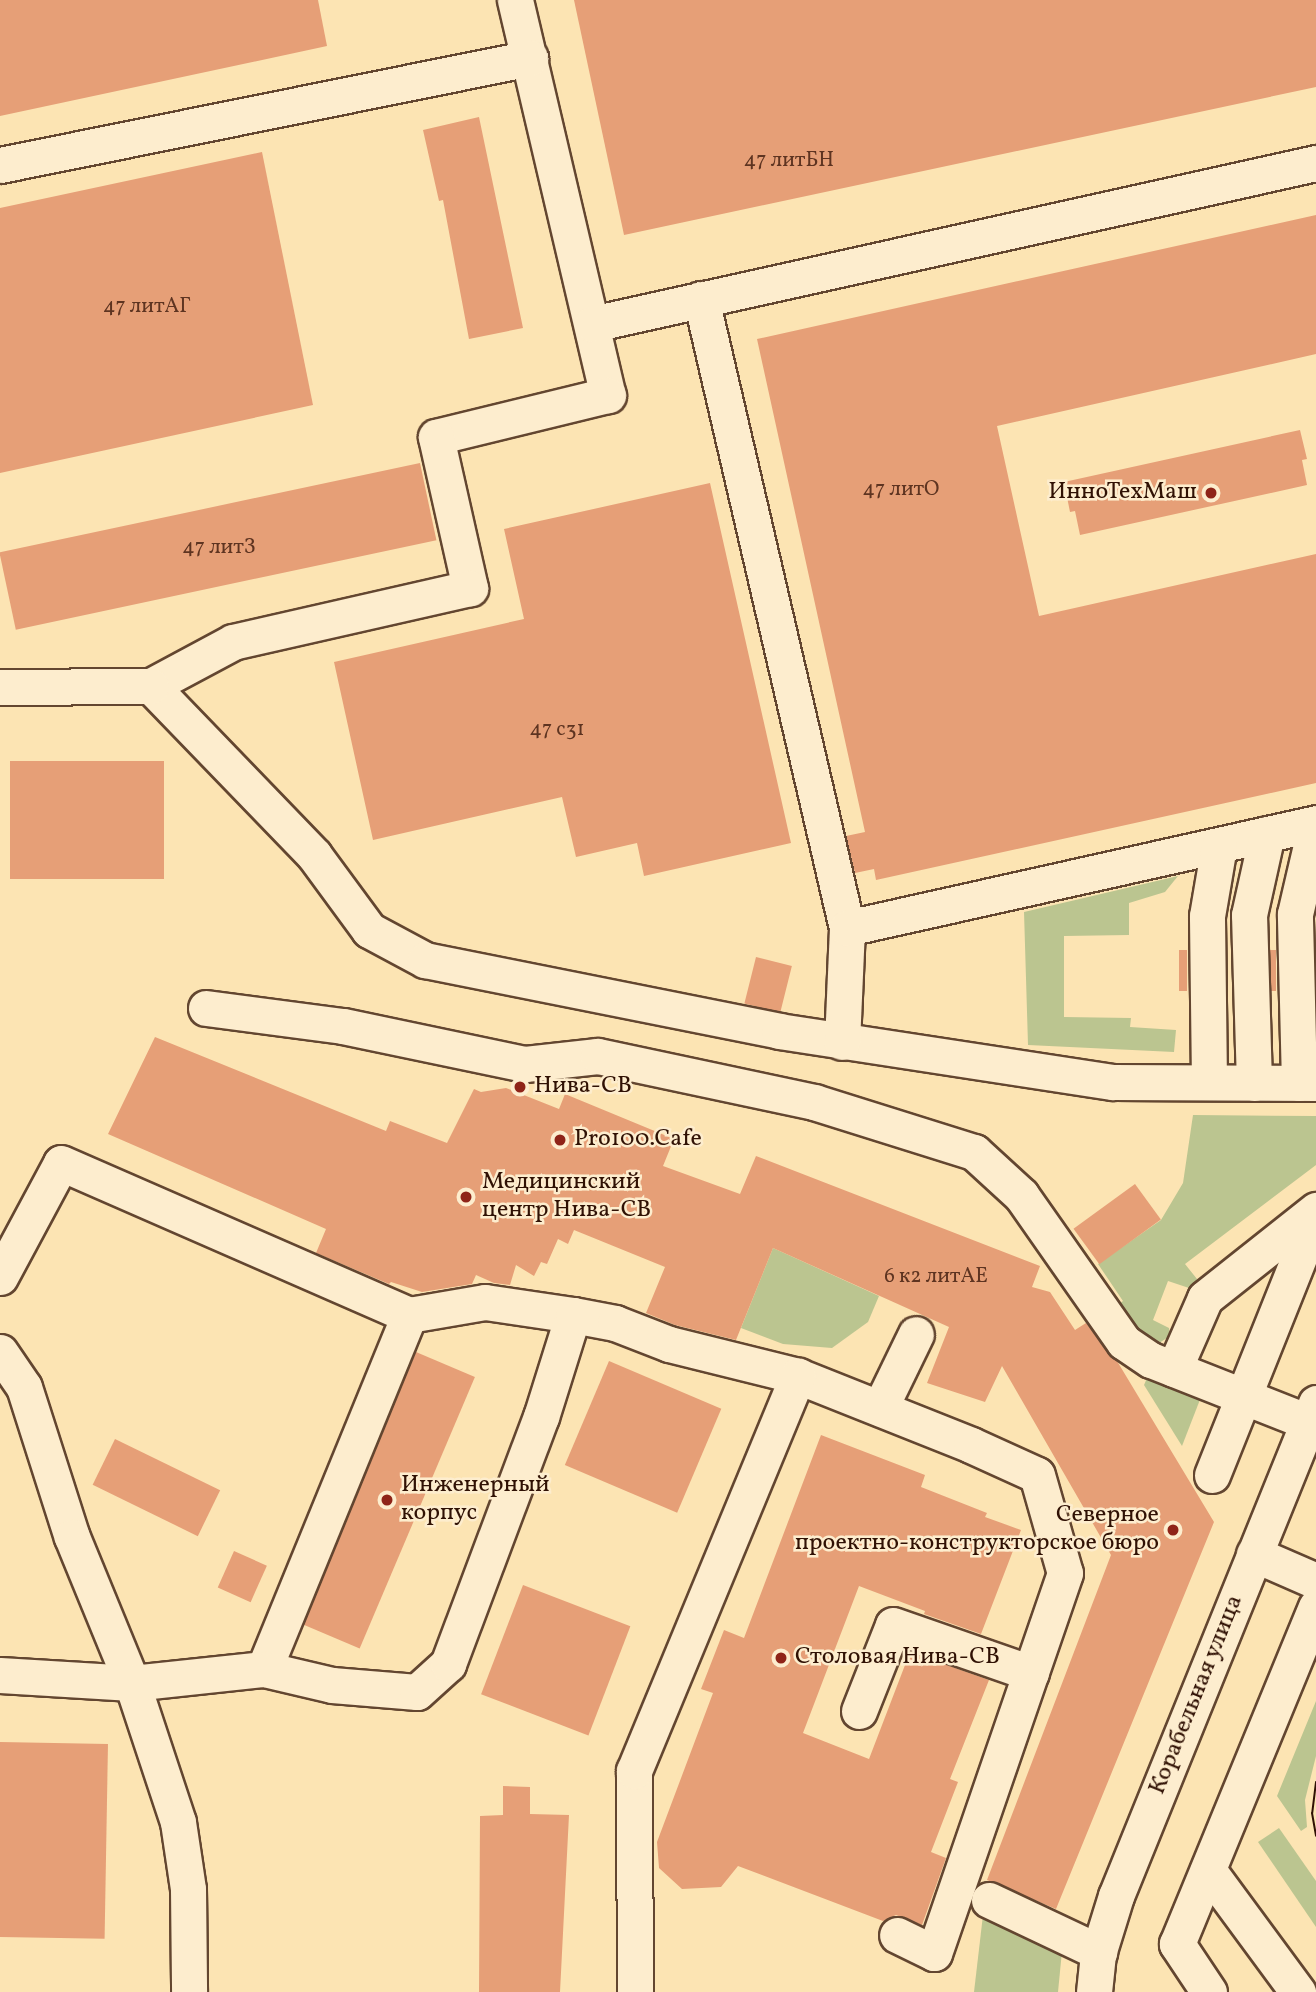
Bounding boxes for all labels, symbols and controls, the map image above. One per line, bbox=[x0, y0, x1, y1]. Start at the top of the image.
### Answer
house number: 47 литБН bbox=[744, 148, 834, 174]
house number: 47 литАГ bbox=[103, 294, 191, 320]
house number: 47 литО bbox=[863, 477, 939, 503]
place label: ИнноТехМаш bbox=[1048, 479, 1197, 507]
marker: ИнноТехМаш bbox=[1203, 485, 1219, 501]
house number: 47 литЗ bbox=[182, 535, 256, 561]
house number: 47 с31 bbox=[529, 717, 585, 743]
place label: Нива-СВ bbox=[534, 1073, 632, 1101]
marker: Нива-СВ bbox=[512, 1079, 528, 1095]
place label: Pro100.Cafe bbox=[574, 1126, 702, 1154]
marker: Pro100.Cafe bbox=[552, 1132, 568, 1148]
place label: Медицинский центр Нива-СВ bbox=[482, 1169, 651, 1225]
marker: Медицинский центр Нива-СВ bbox=[456, 1187, 476, 1207]
house number: 6 к2 литАЕ bbox=[884, 1264, 988, 1290]
place label: Инженерный корпус bbox=[401, 1472, 550, 1528]
marker: Инженерный корпус bbox=[379, 1492, 395, 1508]
place label: Северное проектно-конструкторское бюро bbox=[795, 1502, 1159, 1558]
marker: Северное проектно-конструкторское бюро bbox=[1165, 1522, 1181, 1538]
street label: Корабельная улица bbox=[1144, 1591, 1250, 1799]
place label: Столовая Нива-СВ bbox=[795, 1644, 1000, 1672]
marker: Столовая Нива-СВ bbox=[773, 1650, 789, 1666]

